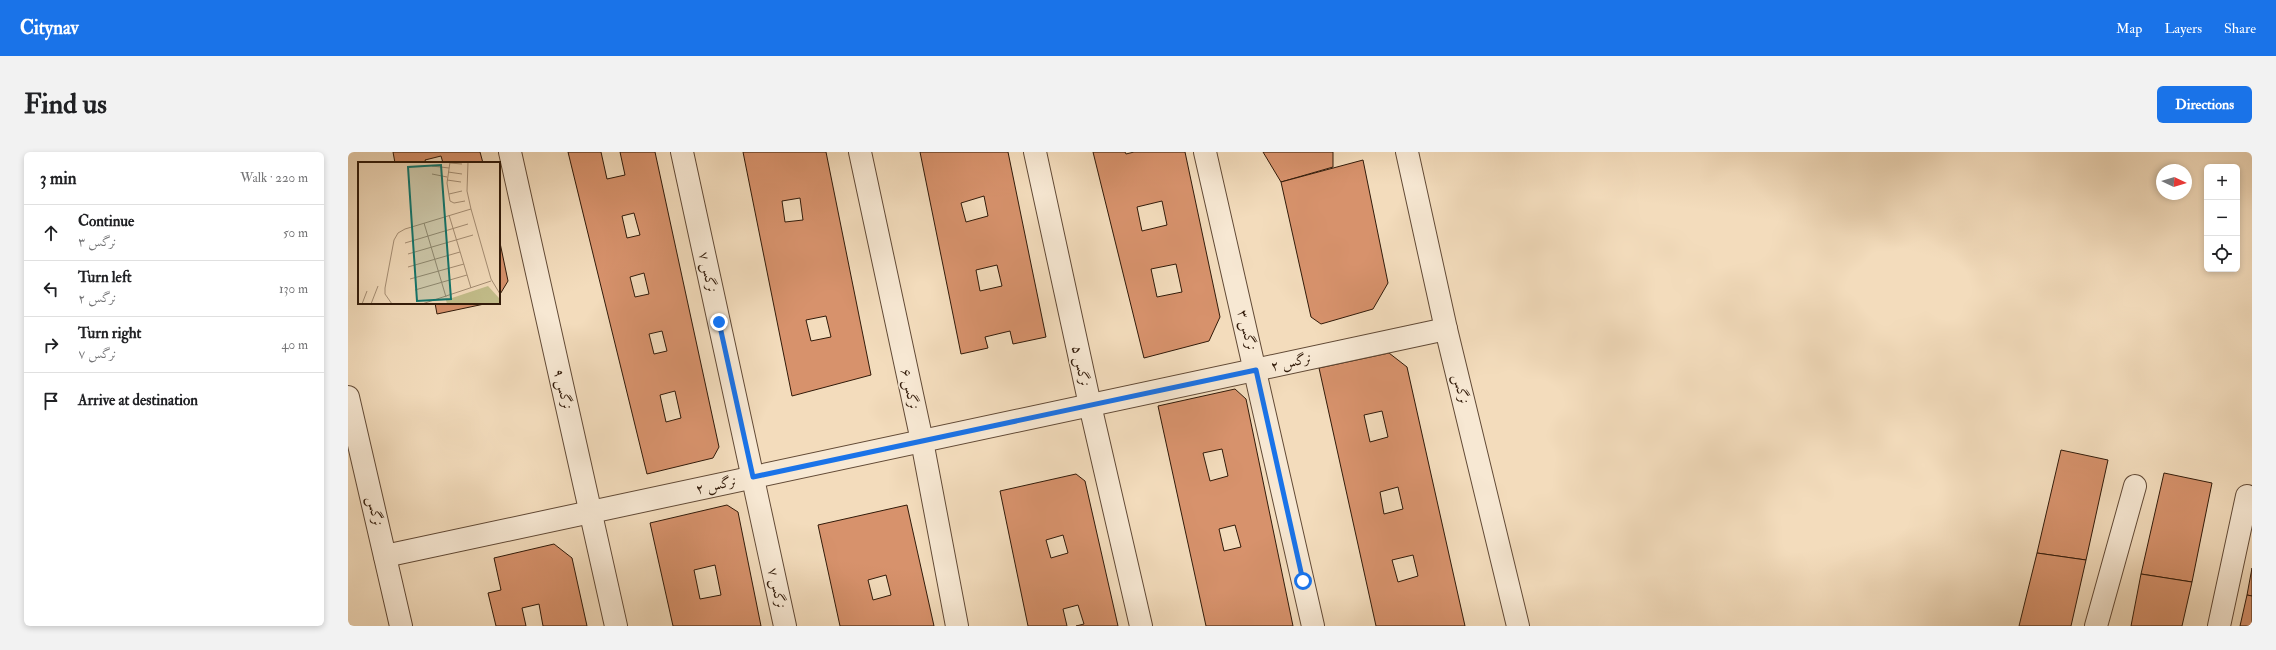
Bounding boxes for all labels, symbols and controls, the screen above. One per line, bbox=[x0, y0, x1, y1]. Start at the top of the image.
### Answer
text: Citynav bbox=[20, 16, 79, 40]
text: Map bbox=[2116, 20, 2142, 37]
text: Layers bbox=[2164, 20, 2202, 37]
text: Share bbox=[2224, 20, 2256, 37]
button: Directions bbox=[2157, 86, 2252, 123]
text: Find us bbox=[24, 87, 107, 122]
inset map bbox=[358, 162, 500, 304]
north arrow bbox=[2156, 164, 2192, 200]
map controls bbox=[2204, 164, 2240, 272]
button: + bbox=[2204, 164, 2240, 200]
text: 3 min bbox=[40, 168, 77, 189]
text: Walk · 220 m bbox=[240, 170, 308, 186]
button: − bbox=[2204, 200, 2240, 236]
text: Continue bbox=[78, 212, 134, 231]
icon: ahead bbox=[40, 222, 62, 244]
text: 50 m bbox=[283, 225, 308, 241]
text: نرگس ۳ bbox=[78, 234, 116, 250]
button: locate bbox=[2204, 236, 2240, 272]
street label: نرگس ۷ bbox=[694, 250, 721, 294]
text: Turn left bbox=[78, 268, 132, 287]
icon: left bbox=[40, 278, 62, 300]
text: 130 m bbox=[279, 281, 308, 297]
text: نرگس ۲ bbox=[78, 290, 116, 306]
street label: نرگس ۳ bbox=[1233, 308, 1260, 352]
route end bbox=[710, 313, 728, 331]
text: Turn right bbox=[78, 324, 141, 343]
icon: right bbox=[40, 334, 62, 356]
text: 40 m bbox=[282, 337, 308, 353]
street label: نرگس ۵ bbox=[1067, 344, 1094, 388]
text: نرگس ۷ bbox=[78, 346, 116, 362]
street label: نرگس ۲ bbox=[1269, 349, 1313, 376]
street label: نرگس ۹ bbox=[549, 367, 576, 411]
street label: نرگس ۶ bbox=[896, 367, 923, 411]
street label: نرگس bbox=[1448, 372, 1473, 406]
icon: arrive bbox=[40, 390, 62, 412]
text: Arrive at destination bbox=[78, 391, 198, 410]
street label: نرگس ۲ bbox=[694, 472, 738, 499]
street label: نرگس bbox=[362, 495, 387, 528]
street label: نرگس ۷ bbox=[763, 566, 790, 610]
route start bbox=[1294, 572, 1312, 590]

